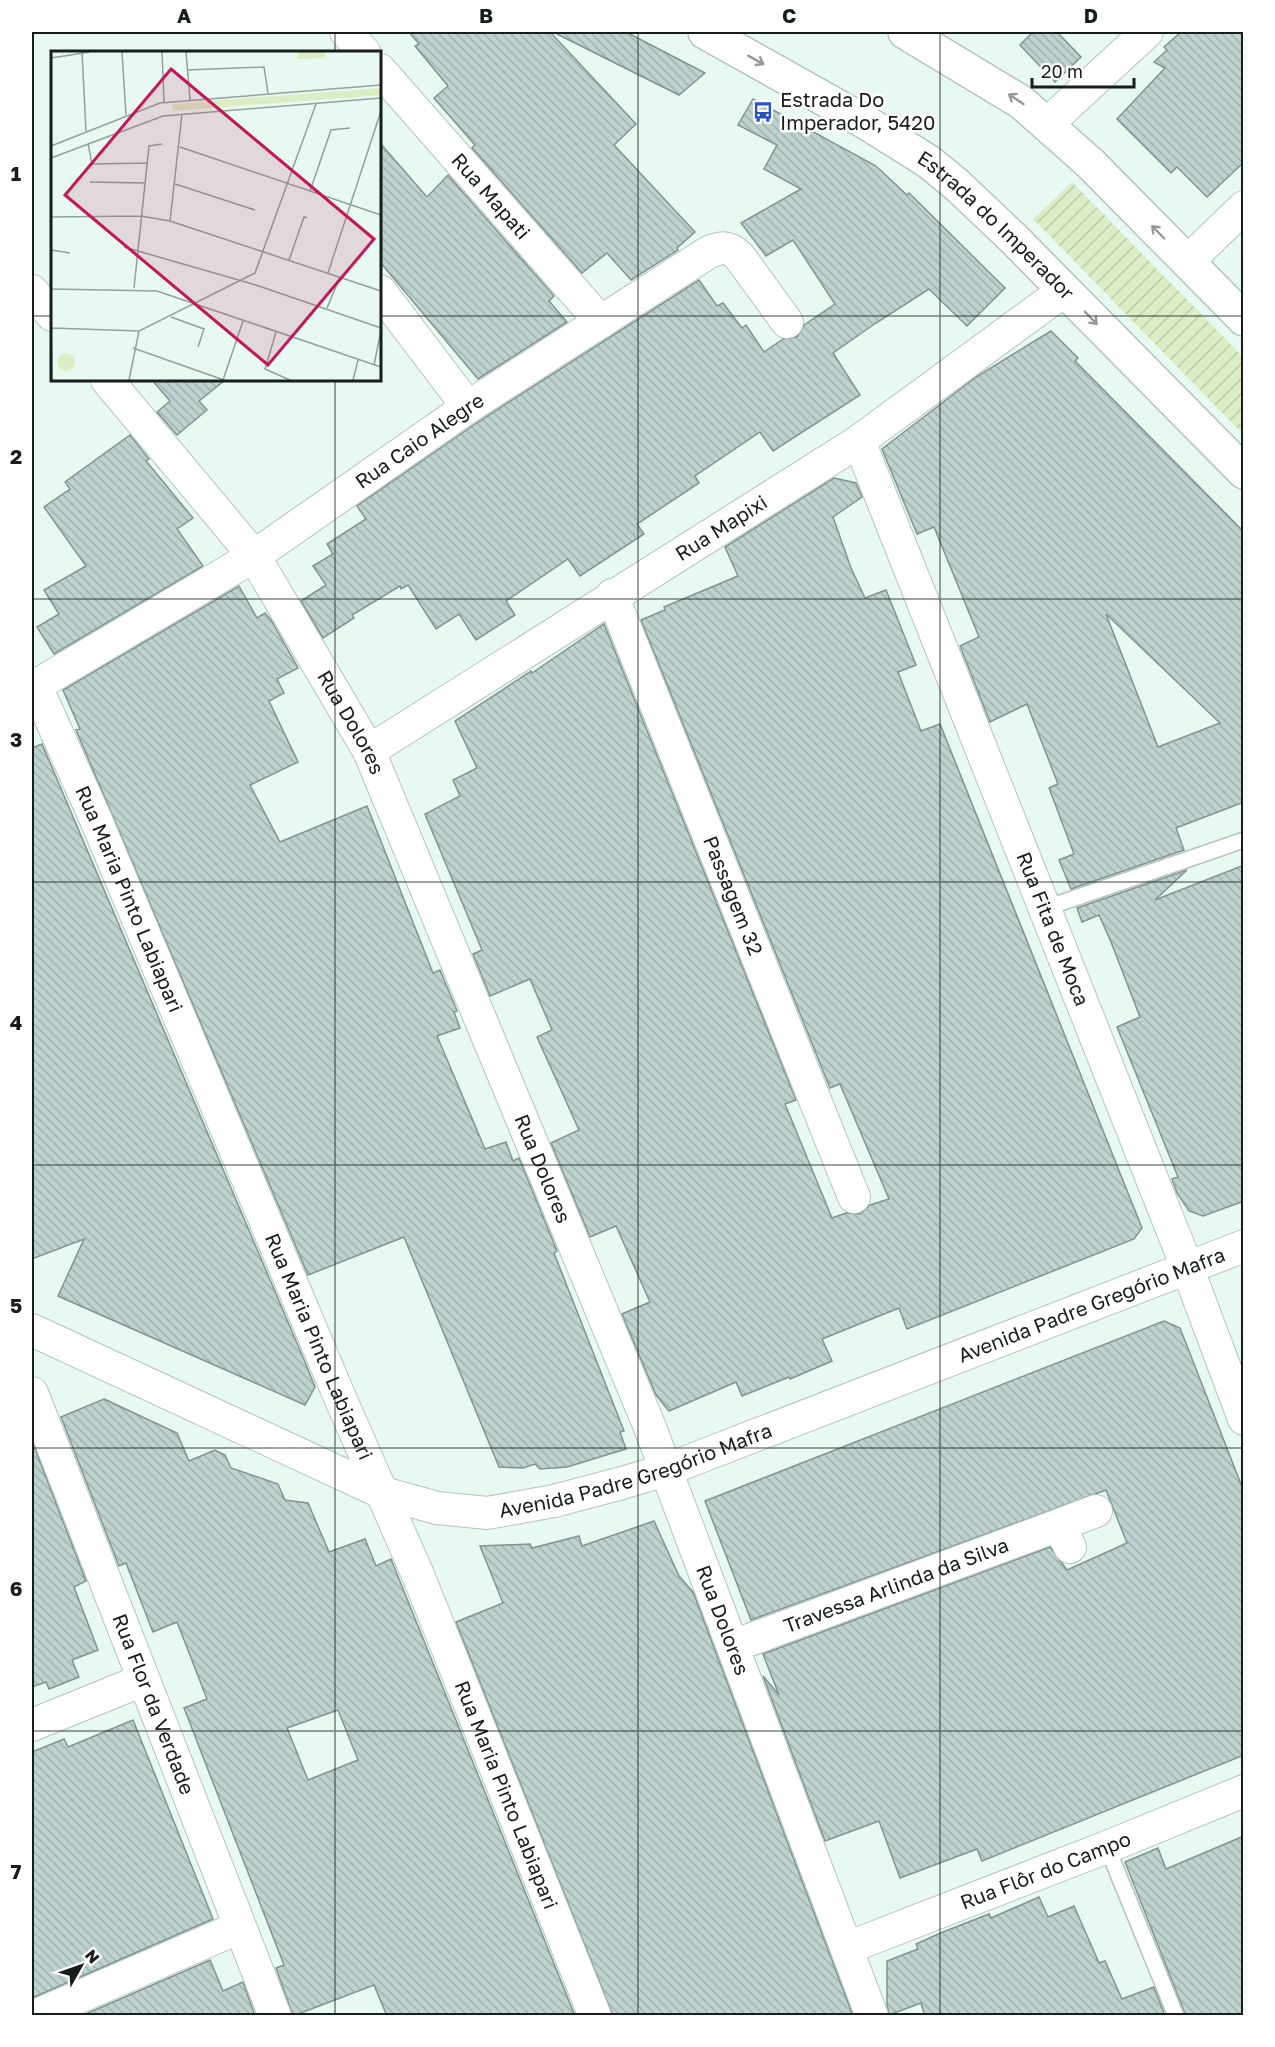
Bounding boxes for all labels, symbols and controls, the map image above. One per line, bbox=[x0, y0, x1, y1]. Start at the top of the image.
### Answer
text: A bbox=[177, 3, 191, 27]
text: B bbox=[479, 3, 493, 27]
text: C bbox=[782, 3, 796, 27]
text: D bbox=[1084, 3, 1098, 27]
inset map bbox=[51, 51, 381, 381]
scale bar bbox=[1032, 51, 1134, 89]
one-way arrow bbox=[747, 54, 764, 66]
text: 20 m bbox=[1041, 60, 1083, 82]
place label: Estrada Do Imperador, 5420 bbox=[780, 87, 935, 134]
one-way arrow bbox=[1009, 93, 1025, 105]
bus stop icon: Estrada Do Imperador, 5420 bbox=[751, 100, 775, 124]
street label: Estrada do Imperador bbox=[914, 145, 1080, 304]
street label: Rua Mapati bbox=[447, 148, 536, 244]
text: 1 bbox=[11, 161, 21, 185]
one-way arrow bbox=[1151, 225, 1166, 240]
one-way arrow bbox=[1084, 310, 1099, 325]
street label: Rua Caio Alegre bbox=[350, 387, 488, 493]
text: 2 bbox=[10, 444, 22, 468]
street label: Rua Mapixi bbox=[670, 489, 771, 565]
street label: Rua Dolores bbox=[313, 666, 390, 778]
text: 3 bbox=[10, 727, 22, 751]
street label: Rua Maria Pinto Labiapari bbox=[71, 782, 189, 1016]
street label: Passagem 32 bbox=[699, 832, 769, 958]
street label: Rua Fita de Moca bbox=[1012, 848, 1095, 1009]
text: 4 bbox=[10, 1010, 22, 1034]
street label: Rua Dolores bbox=[510, 1110, 577, 1226]
street label: Rua Maria Pinto Labiapari bbox=[261, 1229, 379, 1463]
street label: Avenida Padre Gregório Mafra bbox=[954, 1242, 1228, 1367]
text: 5 bbox=[10, 1293, 22, 1317]
street label: Avenida Padre Gregório Mafra bbox=[497, 1417, 775, 1522]
street label: Travessa Arlinda da Silva bbox=[780, 1532, 1011, 1637]
street label: Rua Dolores bbox=[692, 1561, 755, 1678]
text: 6 bbox=[10, 1576, 22, 1600]
street label: Rua Flor da Verdade bbox=[108, 1610, 200, 1798]
street label: Rua Maria Pinto Labiapari bbox=[451, 1677, 564, 1912]
street label: Rua Flôr do Campo bbox=[957, 1826, 1134, 1914]
text: 7 bbox=[11, 1859, 22, 1883]
north arrow bbox=[51, 1936, 111, 1996]
text: N bbox=[81, 1945, 104, 1967]

